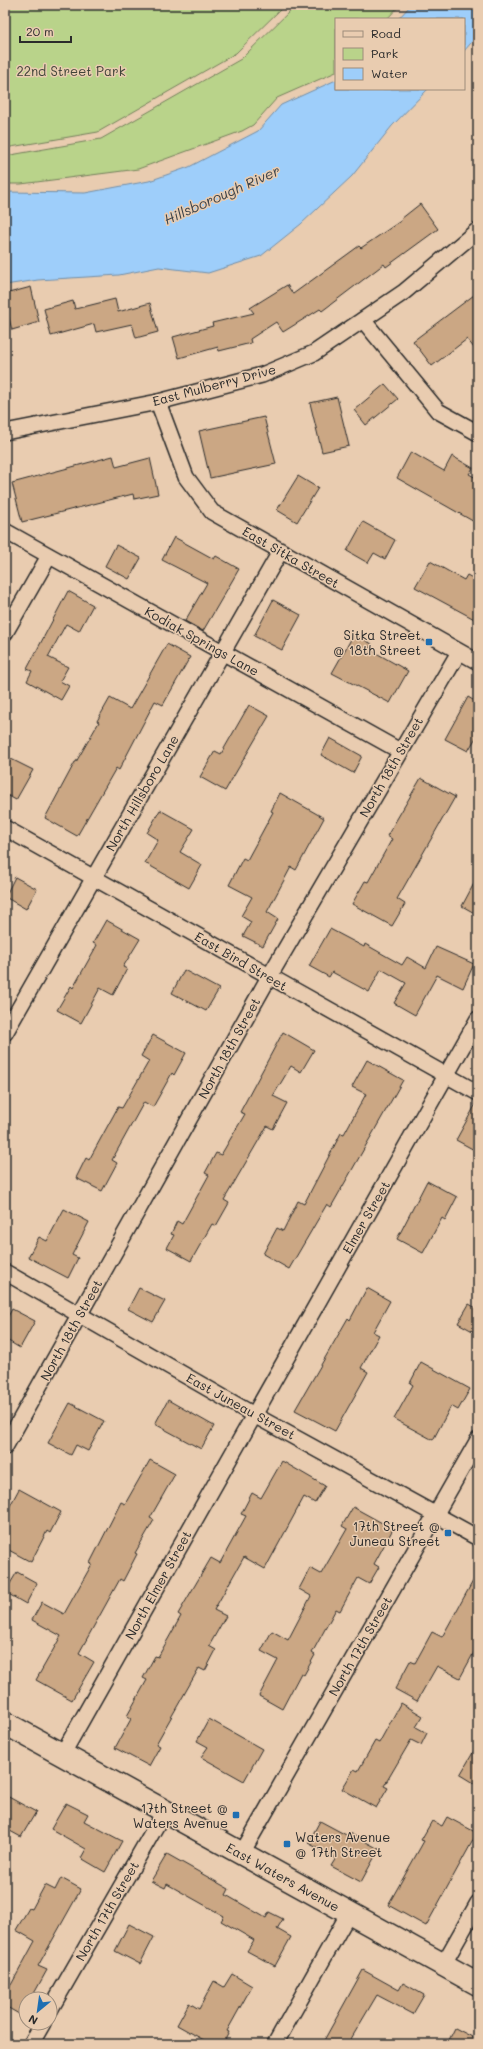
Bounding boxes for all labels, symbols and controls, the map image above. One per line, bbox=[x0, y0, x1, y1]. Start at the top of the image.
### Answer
scale bar bbox=[20, 18, 71, 44]
legend bbox=[335, 18, 465, 90]
text: 20 m bbox=[26, 23, 54, 39]
text: Road bbox=[371, 25, 401, 41]
text: Park bbox=[371, 45, 398, 61]
park label: 22nd Street Park bbox=[16, 62, 126, 79]
text: Water bbox=[371, 65, 408, 81]
water label: Hillsborough River bbox=[161, 160, 283, 229]
street label: East Mulberry Drive bbox=[150, 360, 277, 409]
street label: East Sitka Street bbox=[240, 522, 343, 591]
street label: Kodiak Springs Lane bbox=[142, 602, 262, 679]
place label: Sitka Street @ 18th Street bbox=[333, 626, 421, 658]
marker: Sitka Street @ 18th Street bbox=[424, 637, 434, 647]
street label: North 18th Street bbox=[355, 713, 426, 820]
street label: North Hillsboro Lane bbox=[101, 731, 182, 854]
street label: East Bird Street bbox=[192, 927, 291, 994]
street label: North 18th Street bbox=[194, 994, 264, 1101]
street label: Elmer Street bbox=[338, 1177, 393, 1256]
street label: North 18th Street bbox=[36, 1276, 106, 1383]
street label: East Juneau Street bbox=[184, 1369, 299, 1443]
place label: 17th Street @ Juneau Street bbox=[350, 1517, 440, 1549]
street label: North Elmer Street bbox=[120, 1527, 195, 1642]
marker: 17th Street @ Juneau Street bbox=[443, 1528, 453, 1538]
street label: North 17th Street bbox=[324, 1592, 395, 1699]
place label: 17th Street @ Waters Avenue bbox=[133, 1799, 228, 1831]
marker: 17th Street @ Waters Avenue bbox=[231, 1810, 241, 1820]
place label: Waters Avenue @ 17th Street bbox=[295, 1828, 390, 1860]
street label: East Waters Avenue bbox=[224, 1838, 343, 1915]
marker: Waters Avenue @ 17th Street bbox=[282, 1839, 292, 1849]
street label: North 17th Street bbox=[71, 1857, 142, 1964]
north arrow bbox=[18, 1991, 58, 2031]
text: N bbox=[26, 2012, 40, 2029]

